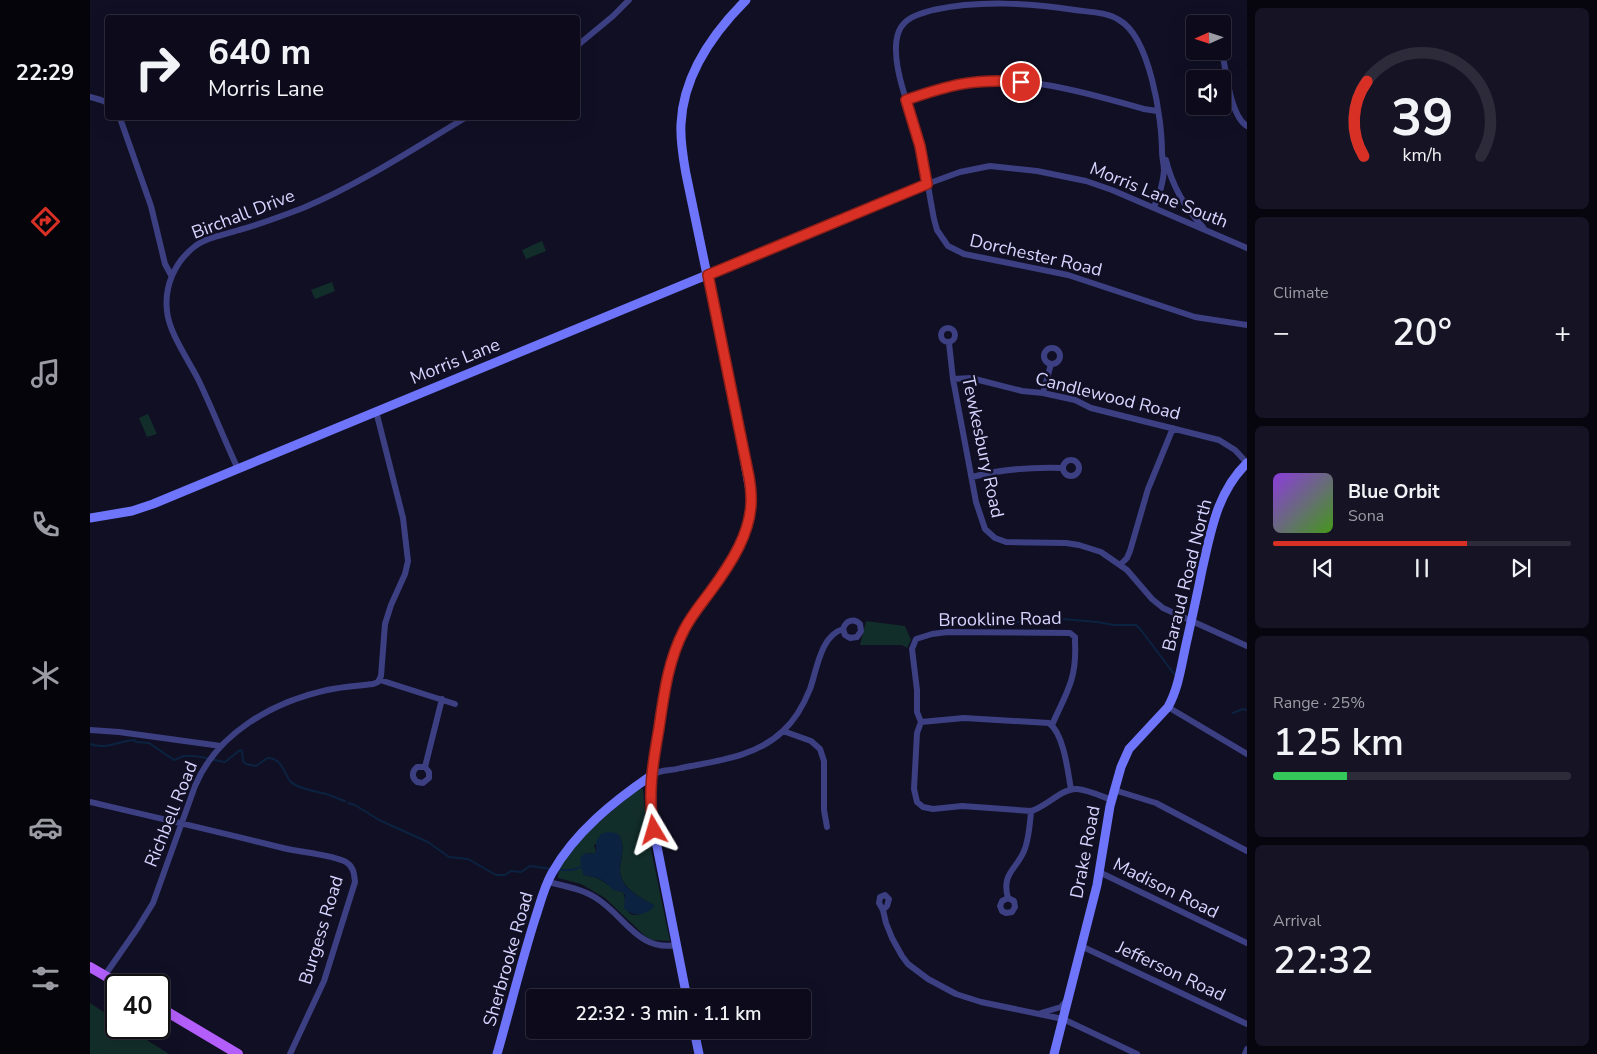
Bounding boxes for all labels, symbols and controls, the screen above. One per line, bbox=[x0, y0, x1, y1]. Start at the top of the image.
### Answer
north arrow bbox=[1186, 15, 1231, 60]
map controls bbox=[1186, 15, 1231, 115]
text: 640 m bbox=[208, 29, 311, 76]
icon: right bbox=[125, 35, 190, 100]
text: 22:29 bbox=[16, 58, 74, 88]
pin bbox=[1000, 61, 1042, 103]
icon: arrive bbox=[1007, 68, 1035, 96]
button: sound bbox=[1186, 70, 1231, 115]
text: Morris Lane bbox=[208, 74, 324, 104]
text: 39 bbox=[1391, 82, 1453, 153]
text: km/h bbox=[1402, 143, 1442, 167]
street label: Morris Lane South bbox=[1086, 156, 1232, 234]
street label: Birchall Drive bbox=[188, 183, 298, 245]
icon: directions bbox=[28, 204, 63, 239]
street label: Dorchester Road bbox=[967, 228, 1105, 282]
text: Climate bbox=[1273, 282, 1328, 304]
text: 20° bbox=[1392, 307, 1452, 358]
text: − bbox=[1273, 314, 1290, 352]
text: + bbox=[1554, 314, 1571, 352]
street label: Morris Lane bbox=[407, 332, 503, 390]
icon: music bbox=[28, 356, 63, 391]
street label: Candlewood Road bbox=[1033, 366, 1183, 426]
street label: Tewkesbury Road bbox=[956, 374, 1010, 520]
text: Blue Orbit bbox=[1348, 479, 1439, 505]
street label: Baraud Road North bbox=[1156, 496, 1218, 654]
text: Sona bbox=[1348, 505, 1384, 527]
icon: phone bbox=[28, 507, 63, 542]
icon: previous bbox=[1309, 554, 1337, 582]
icon: pause bbox=[1408, 554, 1436, 582]
icon: next bbox=[1507, 554, 1535, 582]
street label: Brookline Road bbox=[938, 606, 1062, 632]
icon: climate bbox=[28, 658, 63, 693]
text: Range · 25% bbox=[1273, 692, 1365, 714]
text: 125 km bbox=[1273, 717, 1404, 768]
street label: Richbell Road bbox=[139, 758, 203, 870]
position arrow bbox=[627, 803, 679, 855]
street label: Drake Road bbox=[1064, 804, 1106, 900]
icon: car bbox=[28, 810, 63, 845]
street label: Madison Road bbox=[1109, 852, 1223, 924]
street label: Burgess Road bbox=[293, 873, 349, 987]
street label: Sherbrooke Road bbox=[477, 889, 539, 1029]
text: Arrival bbox=[1273, 910, 1321, 932]
street label: Jefferson Road bbox=[1111, 935, 1230, 1007]
text: 22:32 bbox=[1273, 935, 1373, 986]
icon: filters bbox=[28, 961, 63, 996]
speed limit sign: 40 bbox=[105, 974, 170, 1039]
text: 22:32 · 3 min · 1.1 km bbox=[575, 1001, 762, 1027]

